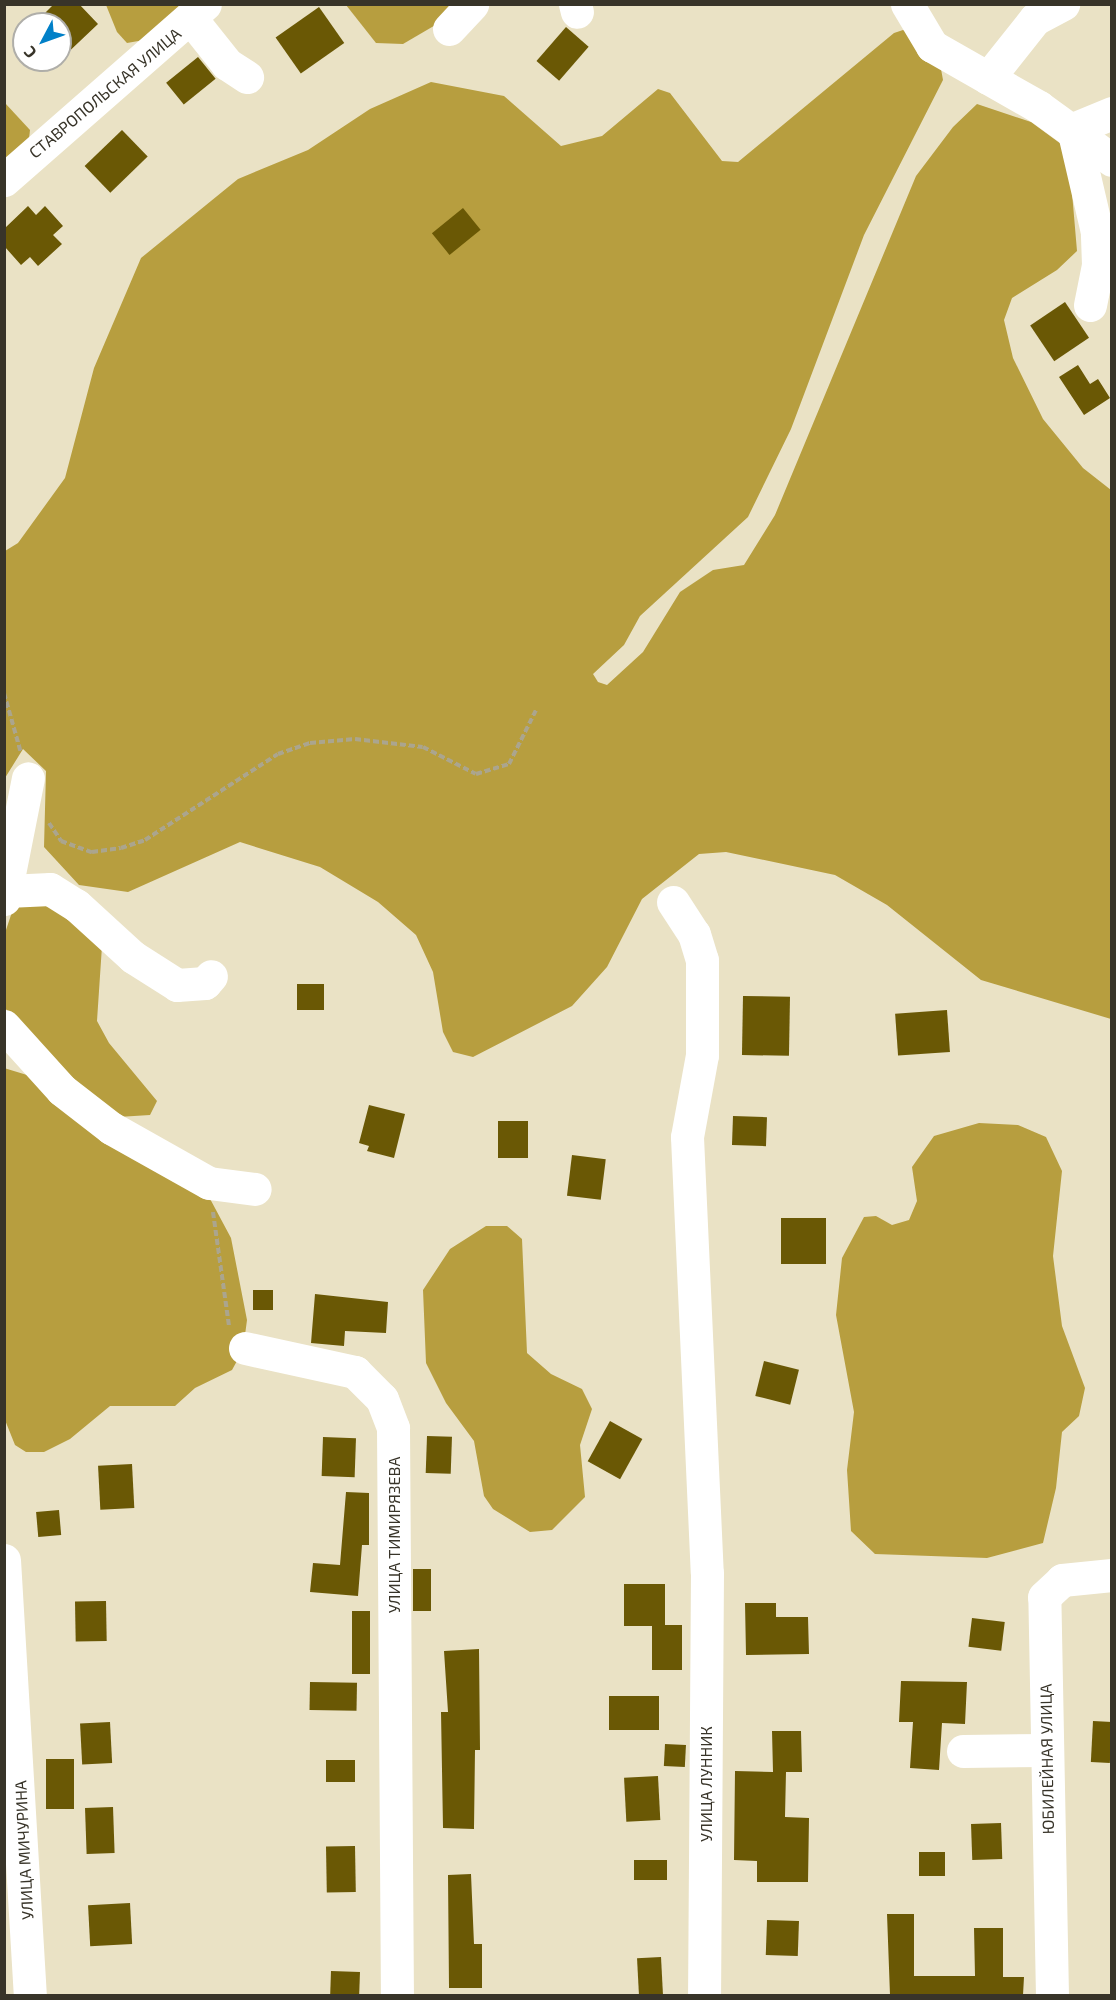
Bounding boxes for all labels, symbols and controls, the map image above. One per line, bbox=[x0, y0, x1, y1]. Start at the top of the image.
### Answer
north arrow bbox=[12, 12, 72, 72]
street label: СТАВРОПОЛЬСКАЯ УЛИЦА bbox=[25, 24, 185, 162]
street label: УЛИЦА ТИМИРЯЗЕВА bbox=[384, 1457, 404, 1613]
street label: ЮБИЛЕЙНАЯ УЛИЦА bbox=[1036, 1683, 1058, 1835]
street label: УЛИЦА ЛУННИК bbox=[696, 1726, 716, 1842]
street label: УЛИЦА МИЧУРИНА bbox=[11, 1780, 37, 1920]

